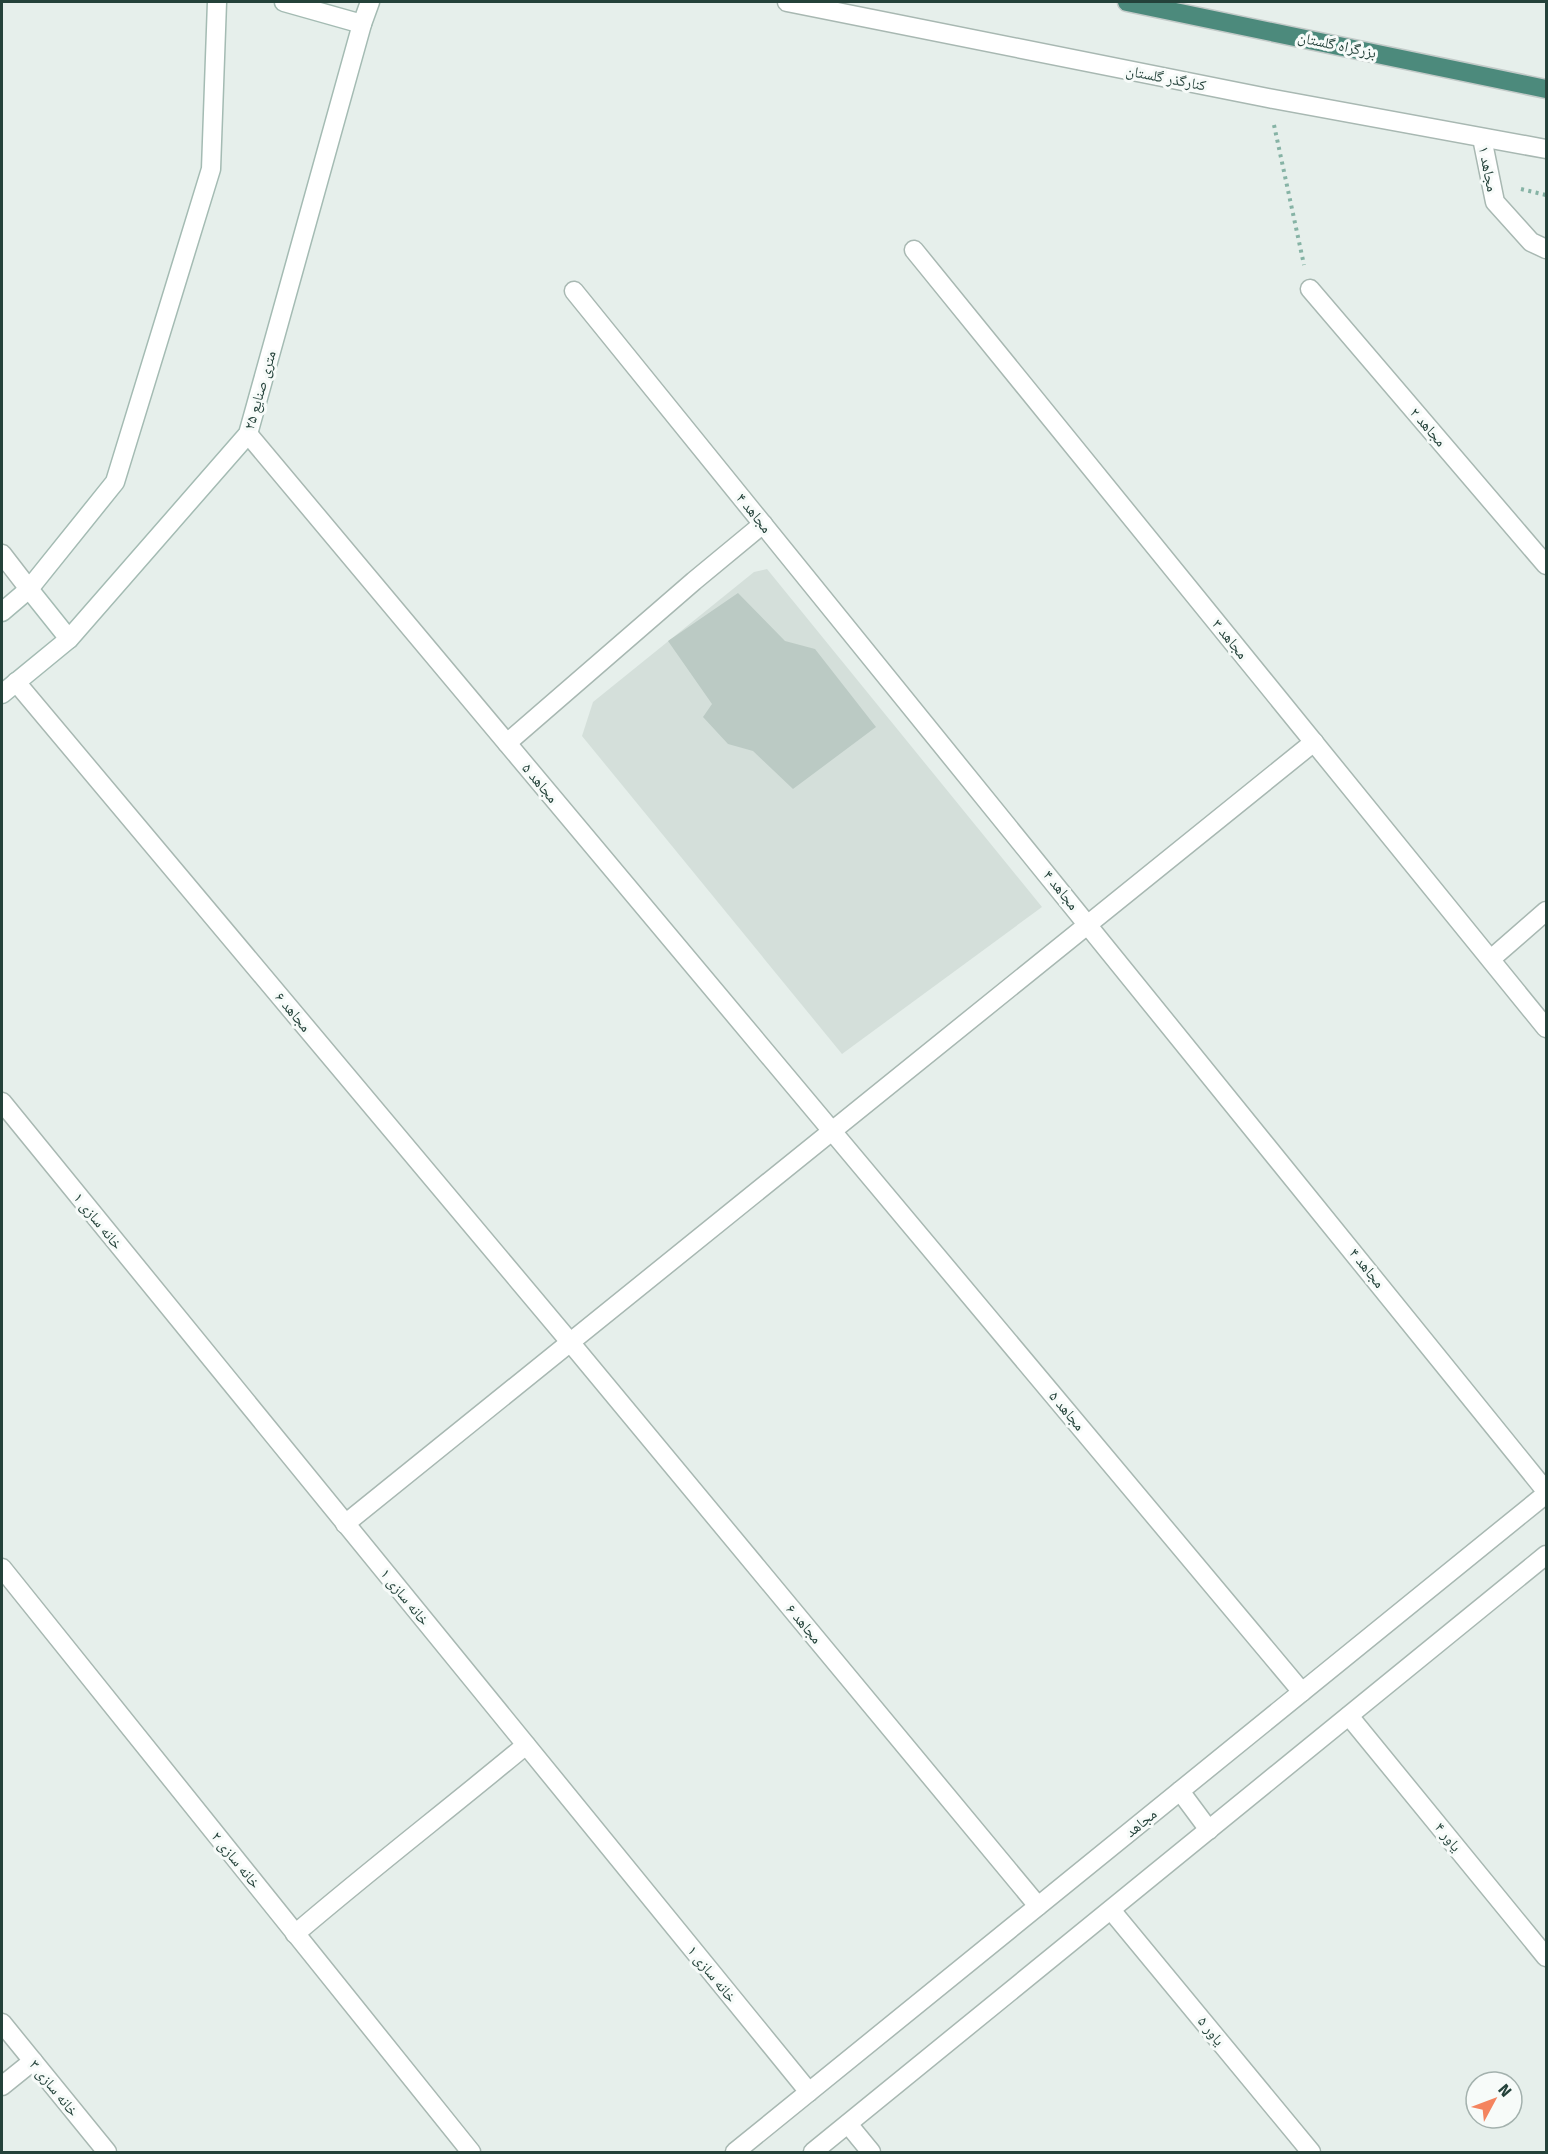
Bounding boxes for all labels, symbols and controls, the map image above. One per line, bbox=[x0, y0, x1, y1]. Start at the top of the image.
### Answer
street label: بزرگراه گلستان bbox=[1296, 28, 1378, 63]
street label: کنارگذر گلستان bbox=[1124, 61, 1208, 96]
street label: ۱ مجاهد bbox=[1475, 145, 1501, 193]
street label: ۲۵ متری صنایع bbox=[240, 348, 281, 432]
street label: مجاهد ۲ bbox=[1406, 404, 1450, 450]
street label: مجاهد ۴ bbox=[733, 489, 776, 537]
street label: مجاهد ۳ bbox=[1209, 615, 1252, 663]
street label: ۵ مجاهد bbox=[518, 760, 562, 807]
street label: مجاهد ۴ bbox=[1040, 866, 1083, 914]
street label: ۶ مجاهد bbox=[271, 989, 315, 1036]
street label: خانه سازی ۱ bbox=[69, 1189, 127, 1254]
street label: مجاهد ۴ bbox=[1346, 1244, 1389, 1292]
street label: مجاهد ۵ bbox=[1045, 1388, 1089, 1435]
street label: خانه سازی ۱ bbox=[376, 1565, 434, 1630]
street label: مجاهد ۶ bbox=[782, 1601, 826, 1648]
street label: مجاهد bbox=[1122, 1805, 1161, 1841]
street label: یاور ۴ bbox=[1431, 1819, 1465, 1856]
street label: خانه سازی ۲ bbox=[207, 1828, 265, 1893]
street label: خانه سازی ۱ bbox=[683, 1942, 741, 2007]
street label: یاور ۵ bbox=[1194, 2013, 1228, 2050]
street label: خانه سازی ۳ bbox=[25, 2056, 83, 2121]
north arrow bbox=[1464, 2070, 1524, 2130]
text: N bbox=[1494, 2080, 1516, 2101]

